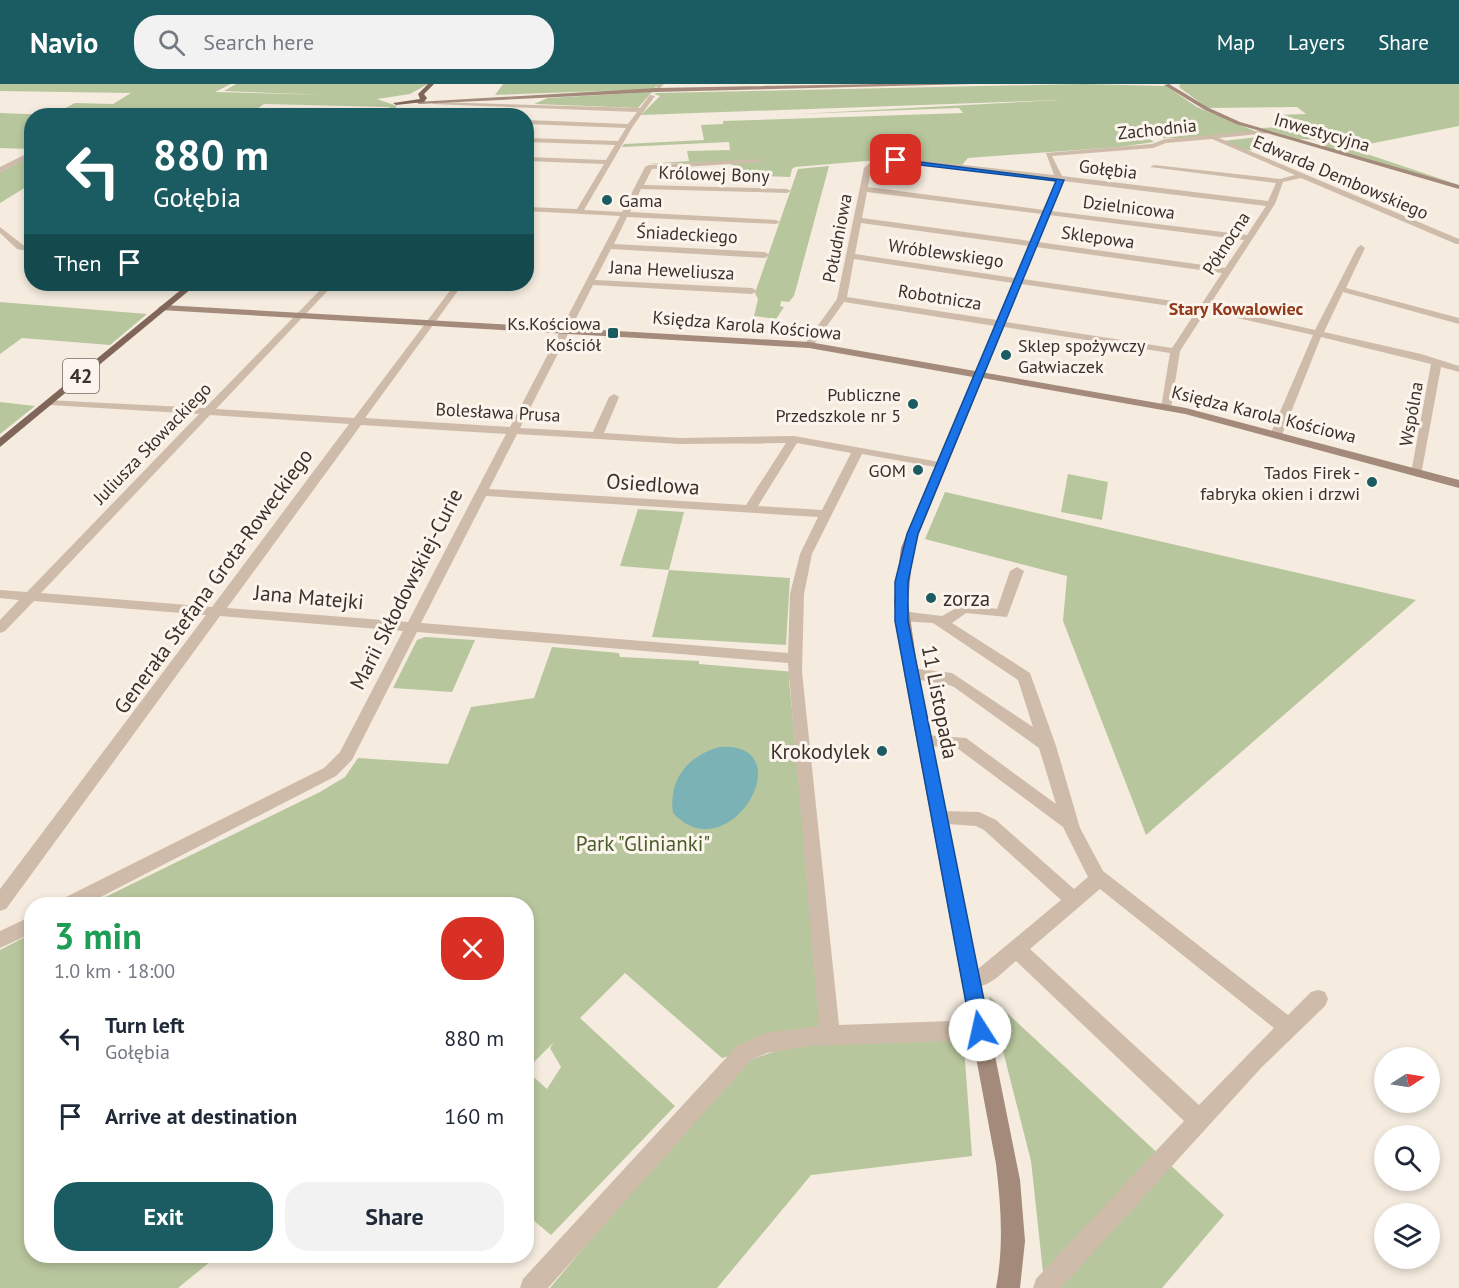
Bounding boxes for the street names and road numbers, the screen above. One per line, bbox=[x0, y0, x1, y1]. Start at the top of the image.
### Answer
street label: Inwestycyjna bbox=[1271, 107, 1373, 157]
street label: Zachodnia bbox=[1116, 113, 1198, 145]
street label: Edwarda Dembowskiego bbox=[1250, 130, 1432, 224]
street label: Gołębia bbox=[1078, 154, 1138, 184]
street label: Królowej Bony bbox=[658, 161, 771, 187]
street label: Dzielnicowa bbox=[1082, 190, 1176, 224]
street label: Południowa bbox=[817, 192, 857, 284]
street label: Północna bbox=[1197, 207, 1255, 279]
street label: Śniadeckiego bbox=[636, 220, 738, 248]
street label: Sklepowa bbox=[1060, 220, 1136, 254]
street label: Wróblewskiego bbox=[887, 234, 1005, 272]
street label: Jana Heweliusza bbox=[608, 255, 735, 285]
street label: Robotnicza bbox=[897, 279, 983, 315]
street label: Księdza Karola Kościowa bbox=[652, 305, 842, 345]
road number: 42 bbox=[63, 359, 99, 393]
street label: Juliusza Słowackiego bbox=[87, 377, 216, 509]
street label: Księdza Karola Kościowa bbox=[1169, 380, 1359, 448]
street label: Wspólna bbox=[1394, 380, 1428, 448]
street label: Bolesława Prusa bbox=[435, 397, 561, 427]
street label: Generała Stefana Grota-Roweckiego bbox=[108, 443, 318, 719]
street label: Osiedlowa bbox=[605, 467, 701, 501]
street label: Marii Skłodowskiej-Curie bbox=[344, 484, 468, 694]
street label: Jana Matejki bbox=[252, 579, 365, 615]
street label: 11 Listopada bbox=[916, 643, 964, 761]

